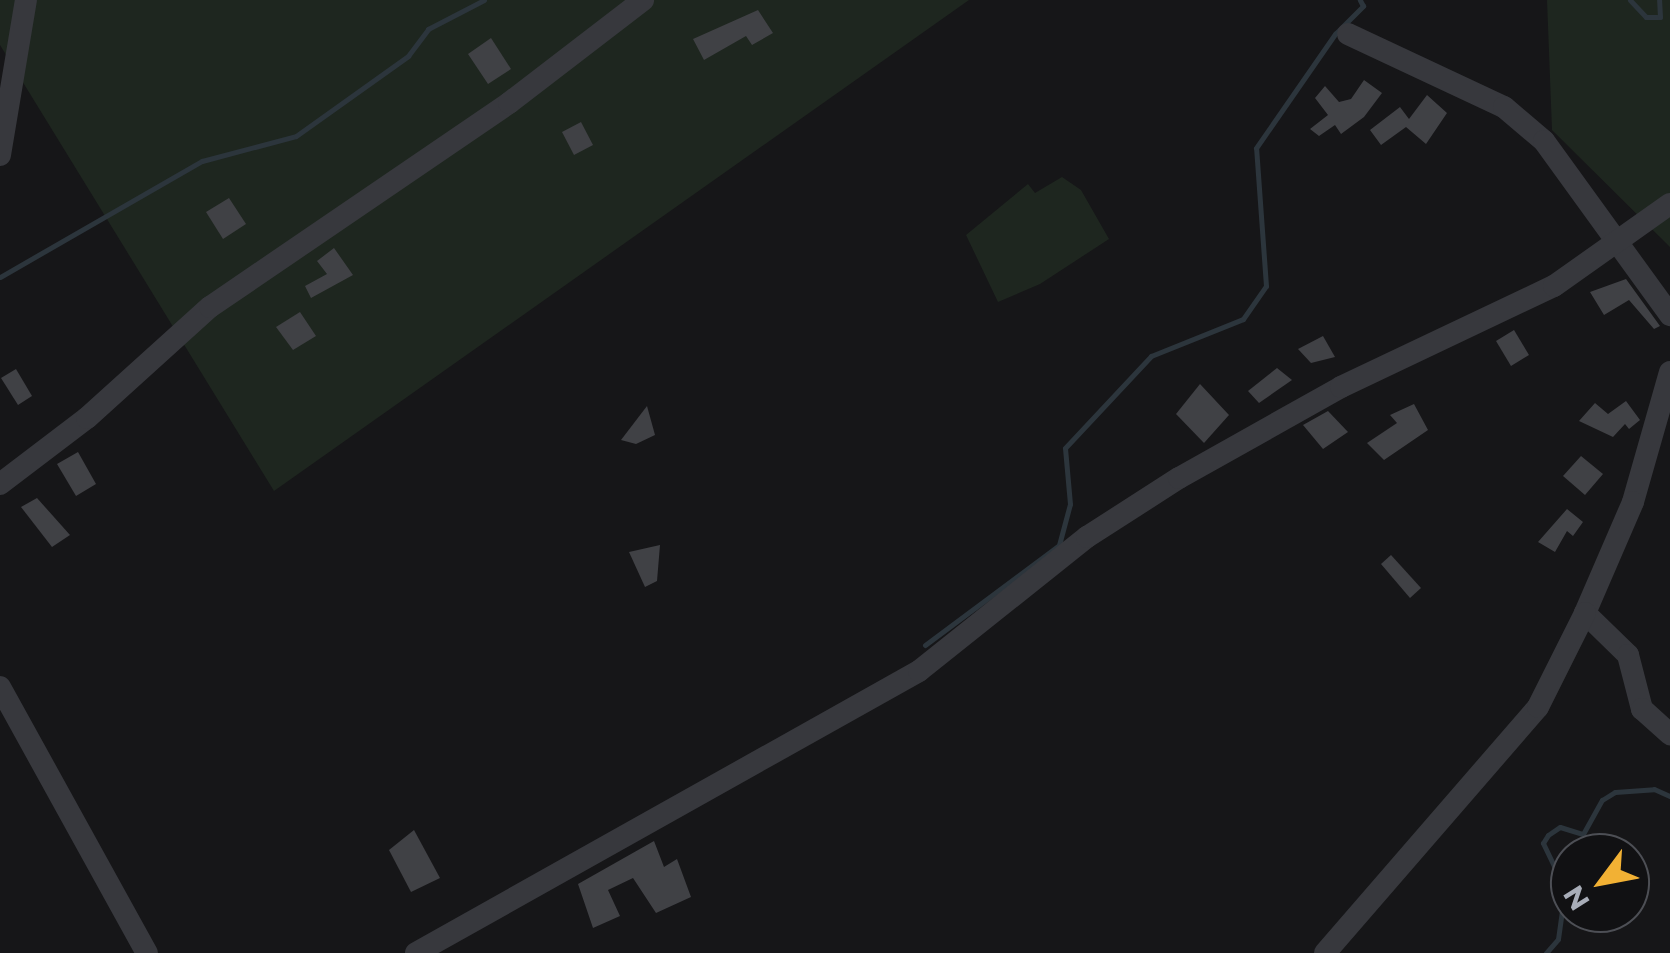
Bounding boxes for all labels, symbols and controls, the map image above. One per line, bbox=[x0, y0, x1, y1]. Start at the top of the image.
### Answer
north arrow bbox=[1550, 833, 1650, 933]
text: N bbox=[1556, 879, 1597, 916]

